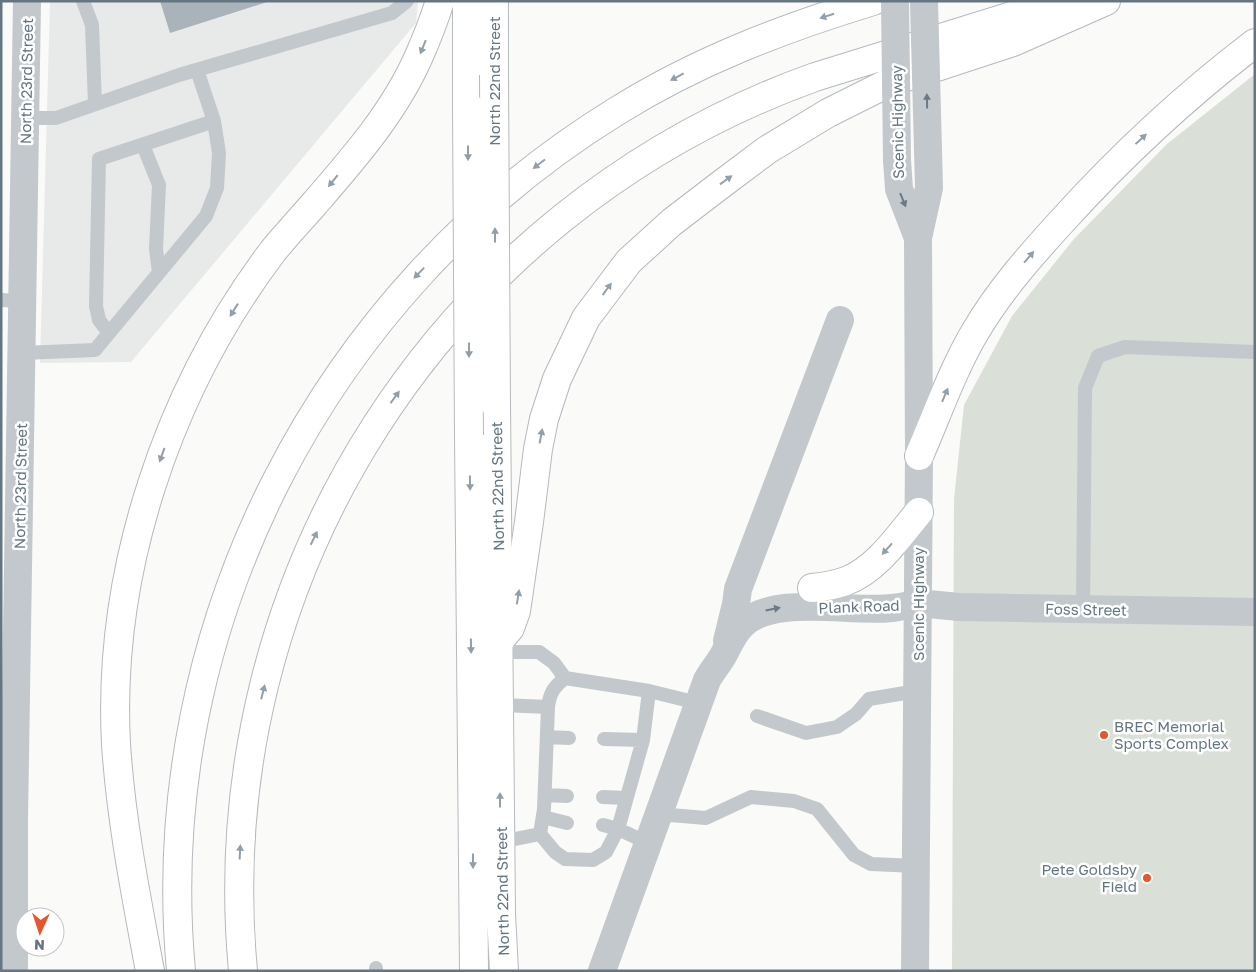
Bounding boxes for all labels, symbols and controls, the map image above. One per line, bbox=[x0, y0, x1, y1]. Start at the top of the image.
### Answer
one-way arrow bbox=[819, 13, 834, 20]
street label: North 22nd Street bbox=[485, 16, 503, 146]
street label: North 23rd Street bbox=[16, 18, 36, 144]
one-way arrow bbox=[419, 40, 427, 55]
street label: Scenic Highway bbox=[887, 64, 907, 179]
one-way arrow bbox=[669, 73, 684, 81]
one-way arrow bbox=[923, 93, 931, 109]
one-way arrow bbox=[1134, 133, 1146, 145]
one-way arrow bbox=[464, 145, 472, 161]
one-way arrow bbox=[532, 159, 546, 169]
one-way arrow bbox=[327, 175, 339, 187]
one-way arrow bbox=[719, 175, 733, 185]
one-way arrow bbox=[899, 193, 907, 208]
one-way arrow bbox=[491, 226, 499, 242]
one-way arrow bbox=[1023, 252, 1035, 264]
one-way arrow bbox=[413, 267, 425, 279]
one-way arrow bbox=[601, 283, 612, 296]
one-way arrow bbox=[229, 303, 238, 316]
one-way arrow bbox=[465, 342, 473, 358]
one-way arrow bbox=[941, 387, 949, 402]
one-way arrow bbox=[390, 390, 400, 404]
street label: North 22nd Street bbox=[487, 421, 507, 551]
street label: North 23rd Street bbox=[10, 423, 30, 549]
one-way arrow bbox=[537, 429, 545, 444]
one-way arrow bbox=[158, 448, 166, 463]
one-way arrow bbox=[466, 476, 474, 492]
one-way arrow bbox=[310, 531, 318, 545]
one-way arrow bbox=[881, 543, 893, 555]
street label: Scenic Highway bbox=[909, 547, 927, 661]
one-way arrow bbox=[514, 589, 522, 605]
street label: Plank Road bbox=[818, 596, 900, 616]
street label: Foss Street bbox=[1045, 599, 1127, 619]
one-way arrow bbox=[765, 605, 781, 613]
one-way arrow bbox=[468, 638, 476, 654]
one-way arrow bbox=[259, 684, 267, 699]
place label: BREC Memorial Sports Complex bbox=[1114, 717, 1229, 752]
marker: BREC Memorial Sports Complex bbox=[1098, 729, 1110, 741]
one-way arrow bbox=[496, 791, 504, 807]
street label: North 22nd Street bbox=[492, 826, 512, 956]
one-way arrow bbox=[237, 844, 245, 860]
one-way arrow bbox=[469, 853, 477, 869]
place label: Pete Goldsby Field bbox=[1041, 860, 1138, 895]
marker: Pete Goldsby Field bbox=[1141, 872, 1153, 884]
north arrow bbox=[15, 907, 65, 957]
text: N bbox=[34, 937, 45, 954]

